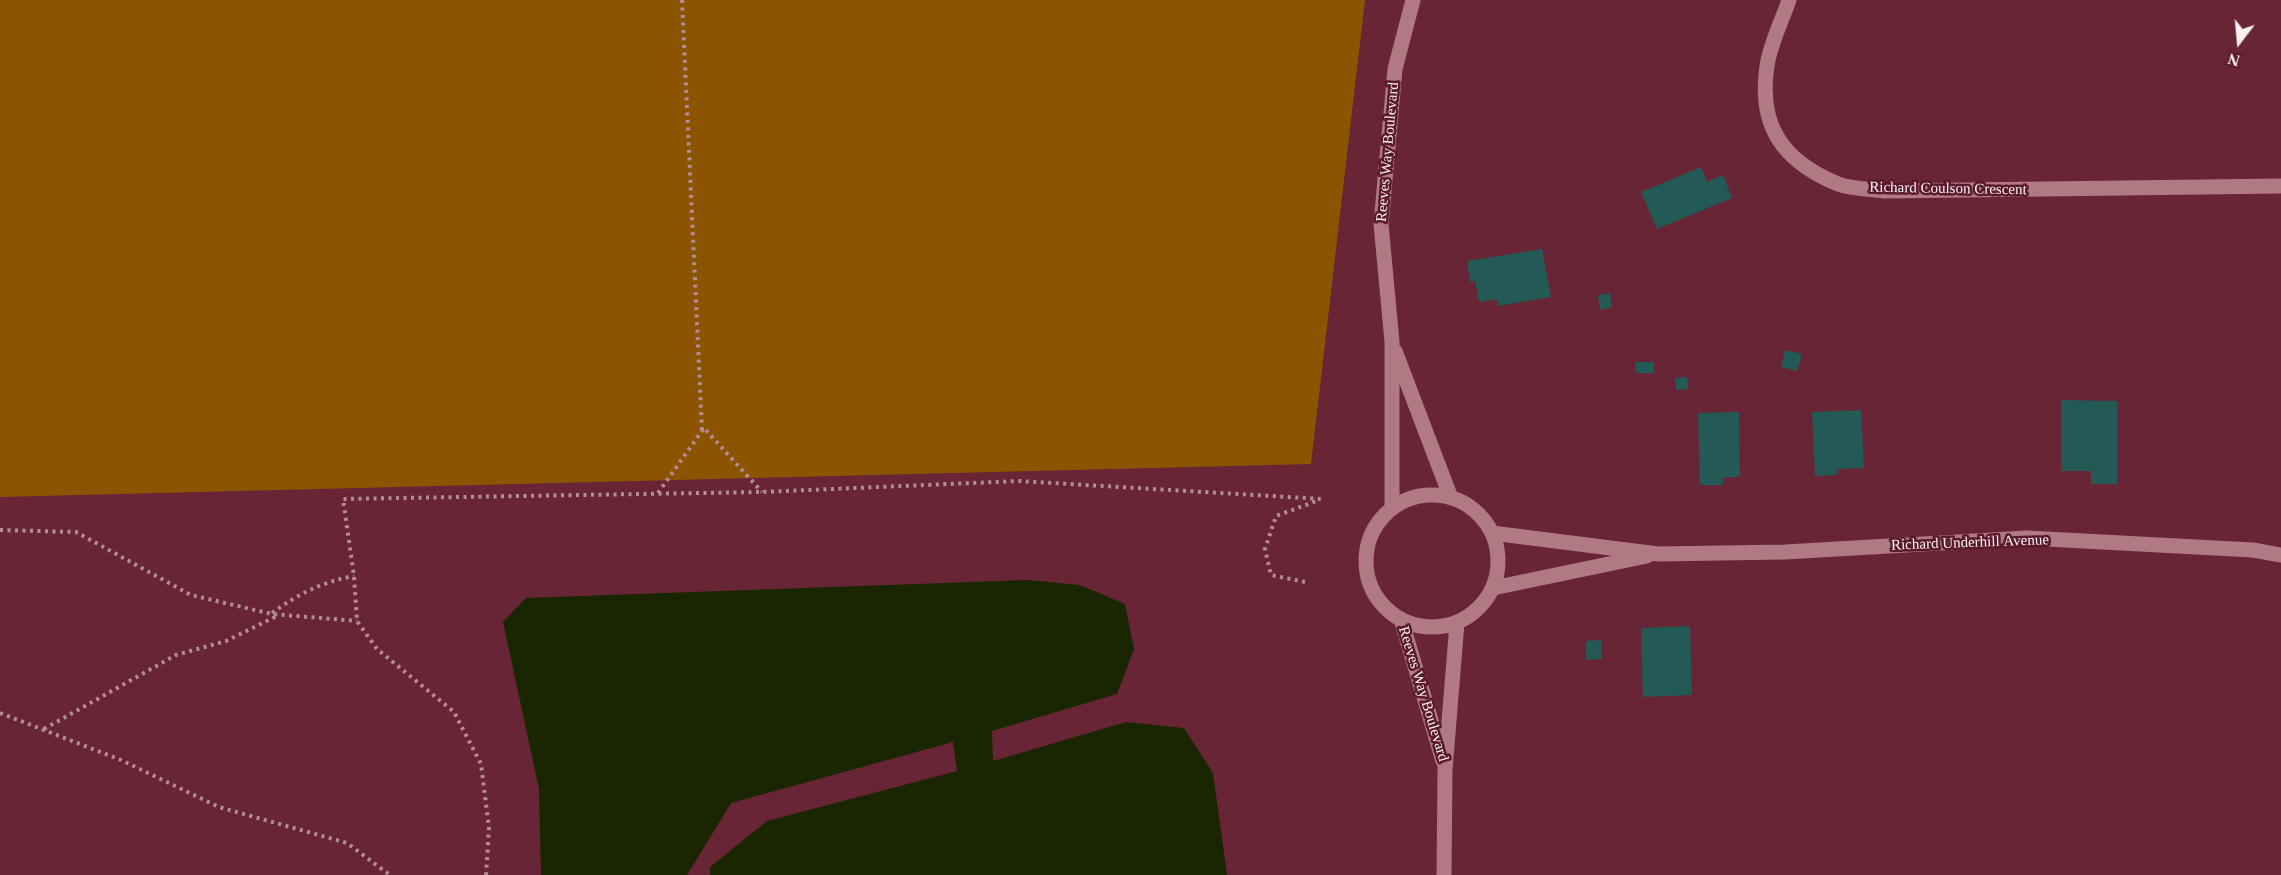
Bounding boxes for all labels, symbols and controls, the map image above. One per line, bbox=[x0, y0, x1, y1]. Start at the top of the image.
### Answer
north arrow bbox=[2209, 12, 2269, 72]
text: N bbox=[2226, 50, 2242, 70]
street label: Reeves Way Boulevard bbox=[1373, 81, 1403, 223]
street label: Richard Coulson Crescent bbox=[1869, 179, 2027, 199]
street label: Richard Underhill Avenue bbox=[1891, 531, 2049, 555]
street label: Reeves Way Boulevard bbox=[1394, 624, 1452, 764]

